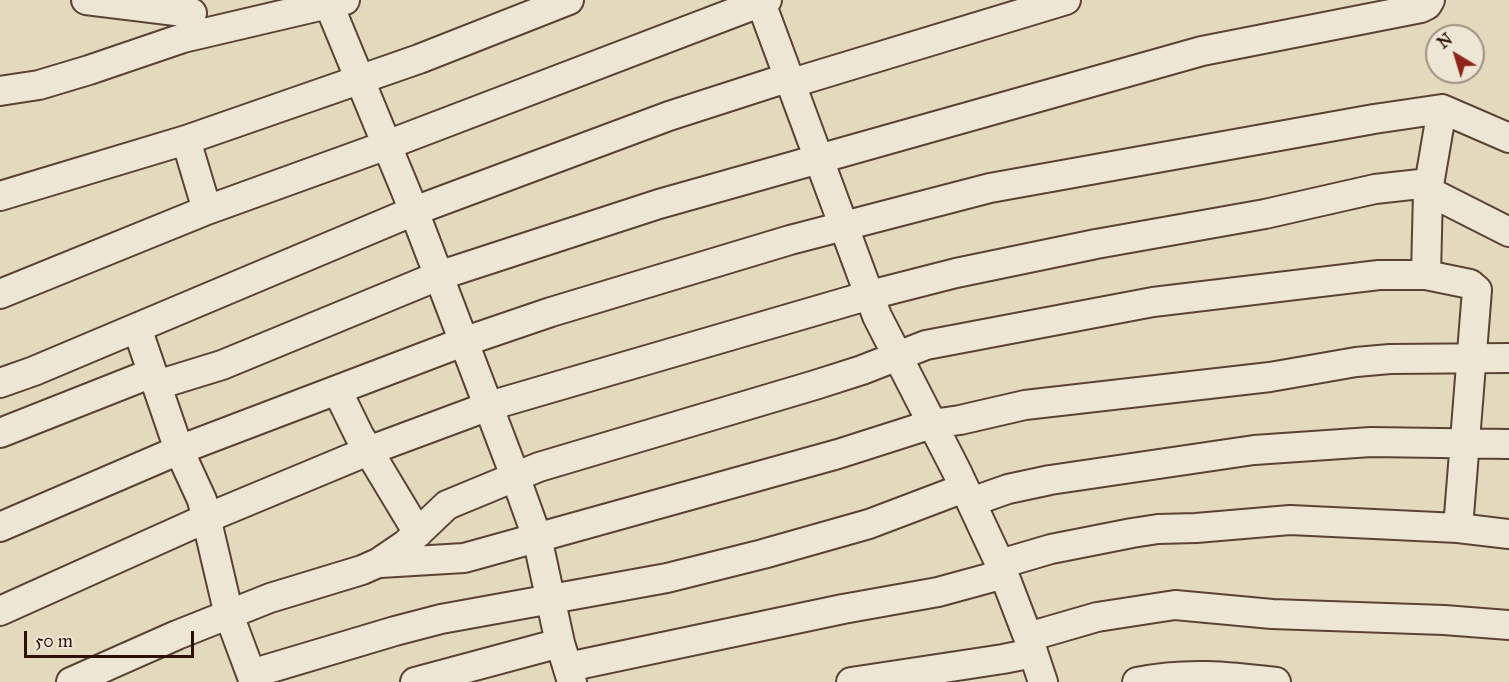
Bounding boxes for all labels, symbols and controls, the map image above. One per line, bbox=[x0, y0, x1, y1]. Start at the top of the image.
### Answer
north arrow bbox=[1425, 24, 1485, 84]
text: N bbox=[1434, 29, 1456, 53]
scale bar bbox=[27, 619, 196, 657]
text: 50 m bbox=[35, 630, 73, 652]

